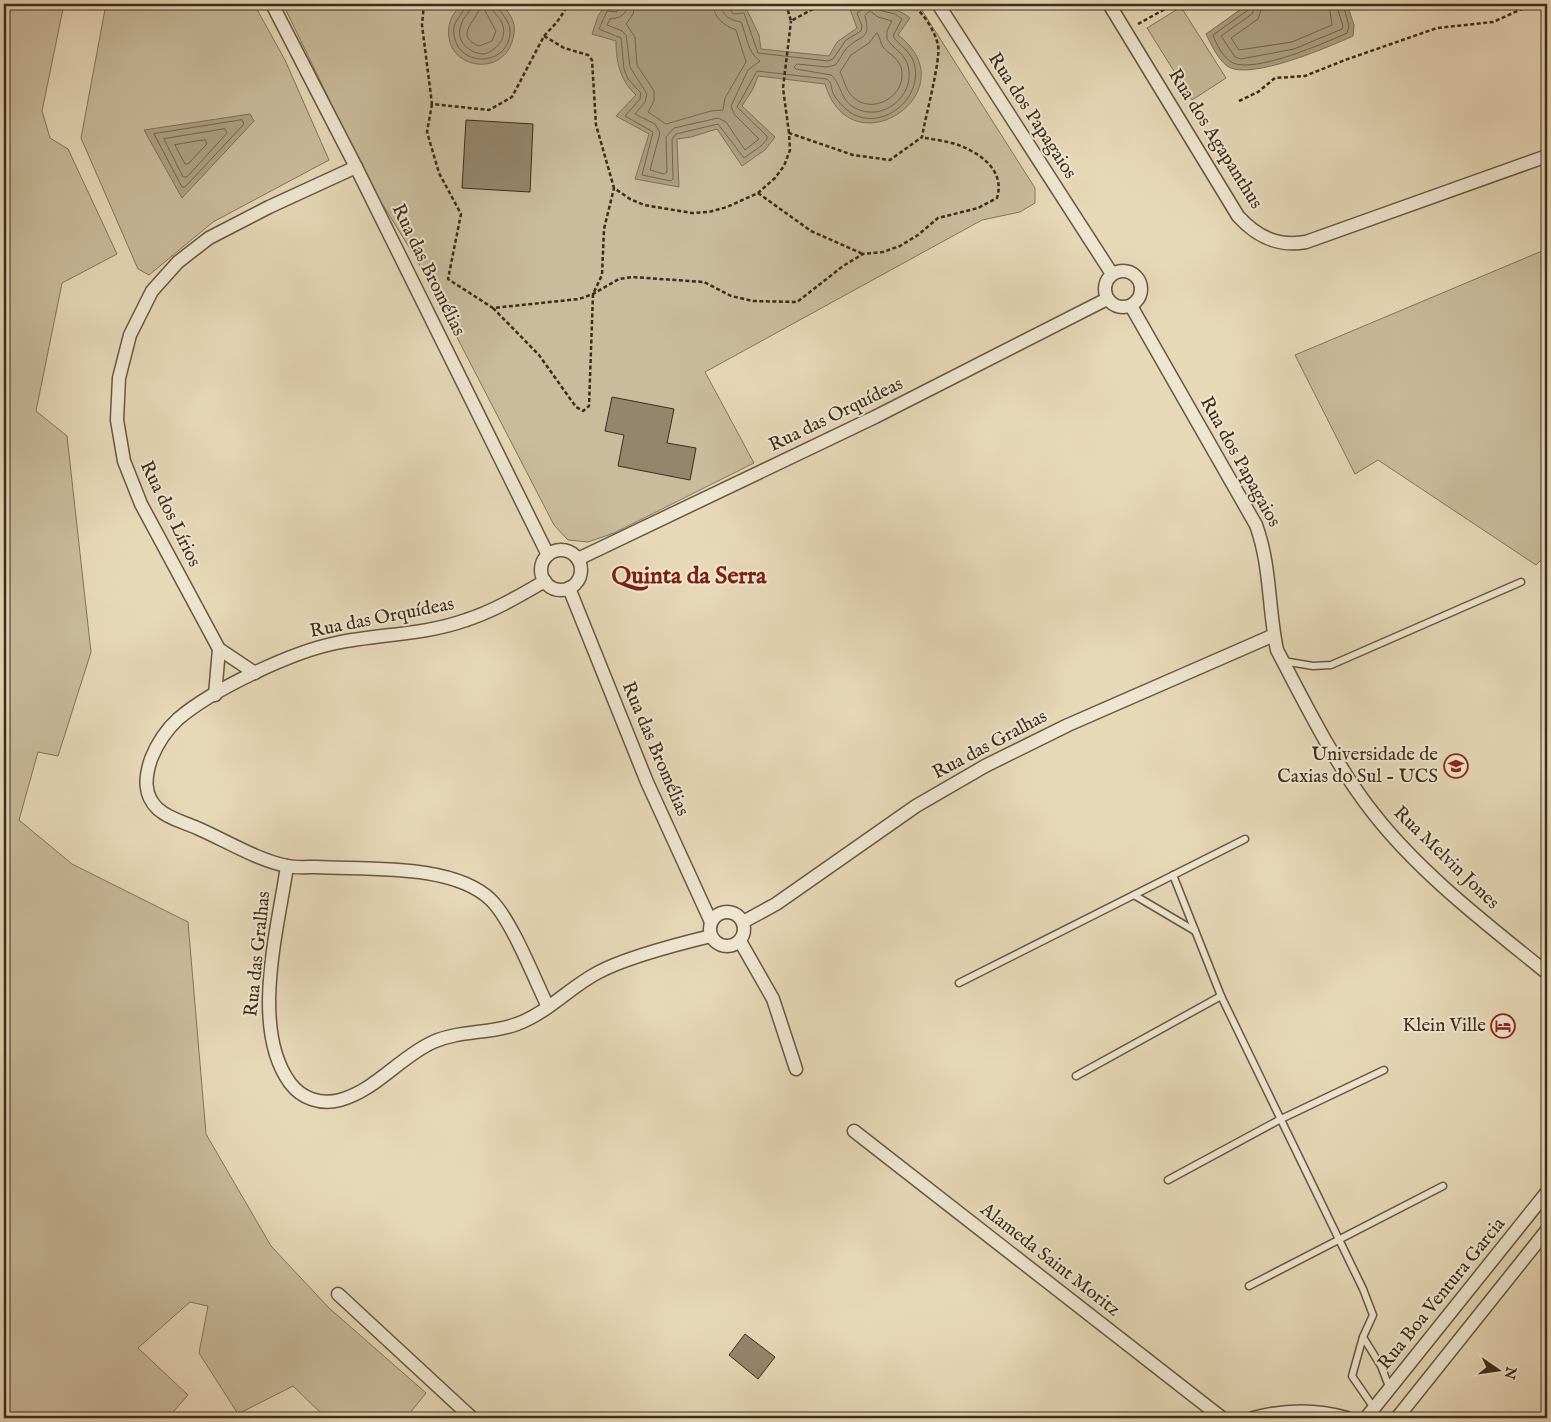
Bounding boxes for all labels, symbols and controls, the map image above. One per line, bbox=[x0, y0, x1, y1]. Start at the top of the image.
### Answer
street label: Rua dos Papagaios bbox=[982, 48, 1082, 184]
street label: Rua dos Agapanthus bbox=[1162, 64, 1268, 214]
street label: Rua das Bromélias bbox=[386, 200, 470, 340]
street label: Rua das Orquídeas bbox=[765, 372, 907, 458]
street label: Rua dos Papagaios bbox=[1194, 392, 1286, 532]
street label: Rua dos Lírios bbox=[134, 457, 206, 571]
district label: Quinta da Serra bbox=[612, 561, 767, 592]
street label: Rua das Orquídeas bbox=[308, 592, 456, 644]
street label: Rua das Bromélias bbox=[616, 678, 694, 820]
street label: Rua das Gralhas bbox=[929, 705, 1051, 785]
place label: Universidade de Caxias do Sul - UCS bbox=[1277, 743, 1438, 789]
school or university icon: Universidade de Caxias do Sul - UCS bbox=[1443, 753, 1469, 779]
street label: Rua Melvin Jones bbox=[1388, 801, 1504, 915]
street label: Rua das Gralhas bbox=[239, 890, 277, 1018]
hotel icon: Klein Ville bbox=[1490, 1013, 1516, 1039]
place label: Klein Ville bbox=[1403, 1014, 1486, 1038]
street label: Alameda Saint Moritz bbox=[974, 1197, 1125, 1322]
street label: Rua Boa Ventura Garcia bbox=[1373, 1212, 1511, 1375]
north arrow bbox=[1474, 1344, 1524, 1394]
text: N bbox=[1500, 1364, 1520, 1381]

